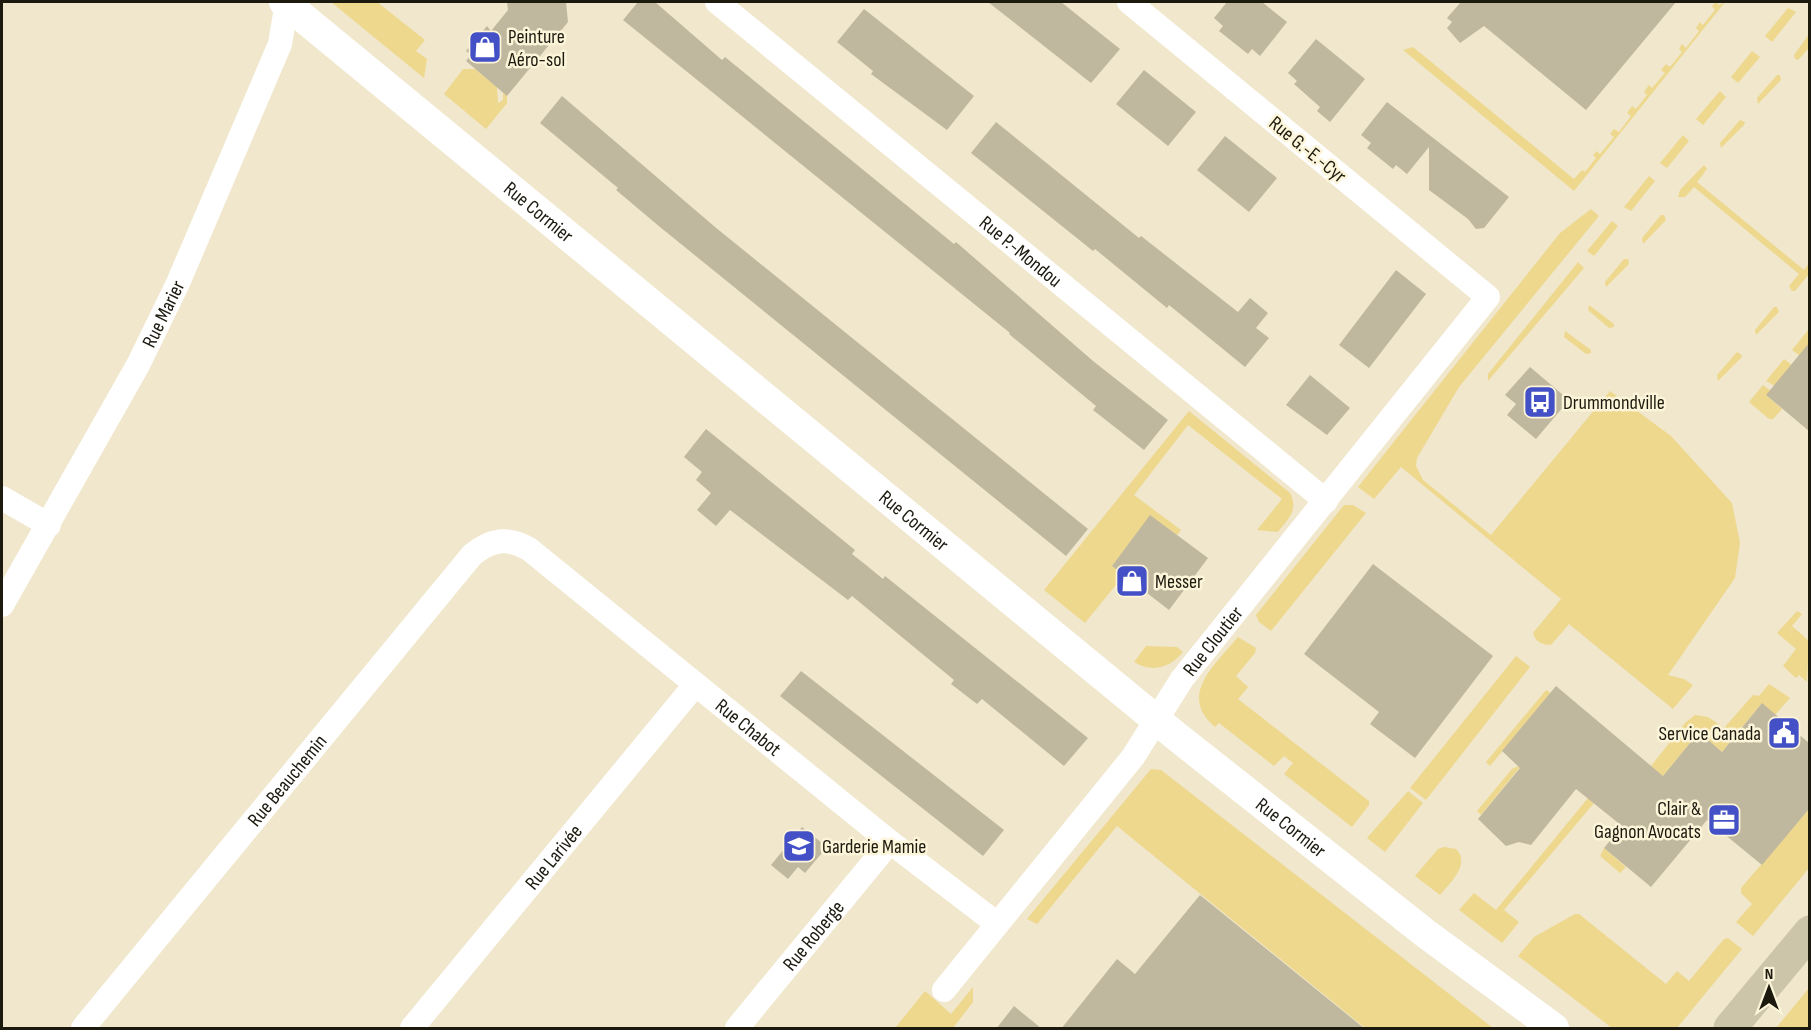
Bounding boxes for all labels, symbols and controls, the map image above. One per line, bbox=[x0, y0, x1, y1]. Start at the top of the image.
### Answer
place label: Peinture Aéro-sol bbox=[507, 25, 565, 72]
shop icon: Peinture Aéro-sol bbox=[467, 29, 503, 65]
street label: Rue G.-E.-Cyr bbox=[1264, 111, 1351, 188]
street label: Rue Cormier bbox=[499, 177, 578, 248]
street label: Rue P.-Mondou bbox=[974, 211, 1066, 293]
street label: Rue Marier bbox=[137, 276, 191, 352]
bus stop icon: Drummondville bbox=[1522, 384, 1558, 420]
place label: Drummondville bbox=[1563, 391, 1665, 415]
street label: Rue Cormier bbox=[874, 486, 953, 557]
shop icon: Messer bbox=[1114, 563, 1150, 599]
place label: Messer bbox=[1155, 570, 1203, 594]
street label: Rue Cloutier bbox=[1178, 602, 1249, 681]
street label: Rue Chabot bbox=[710, 694, 785, 762]
public building icon: Service Canada bbox=[1766, 715, 1802, 751]
place label: Service Canada bbox=[1659, 722, 1761, 746]
street label: Rue Beauchemin bbox=[243, 730, 332, 831]
street label: Rue Cormier bbox=[1251, 793, 1331, 863]
place label: Clair & Gagnon Avocats bbox=[1594, 797, 1701, 844]
office icon: Clair & Gagnon Avocats bbox=[1706, 802, 1742, 838]
street label: Rue Larivée bbox=[520, 820, 588, 895]
school or university icon: Garderie Mamie bbox=[781, 828, 817, 864]
place label: Garderie Mamie bbox=[822, 835, 926, 859]
street label: Rue Roberge bbox=[778, 896, 850, 976]
north arrow bbox=[1739, 958, 1799, 1018]
text: N bbox=[1765, 965, 1773, 984]

